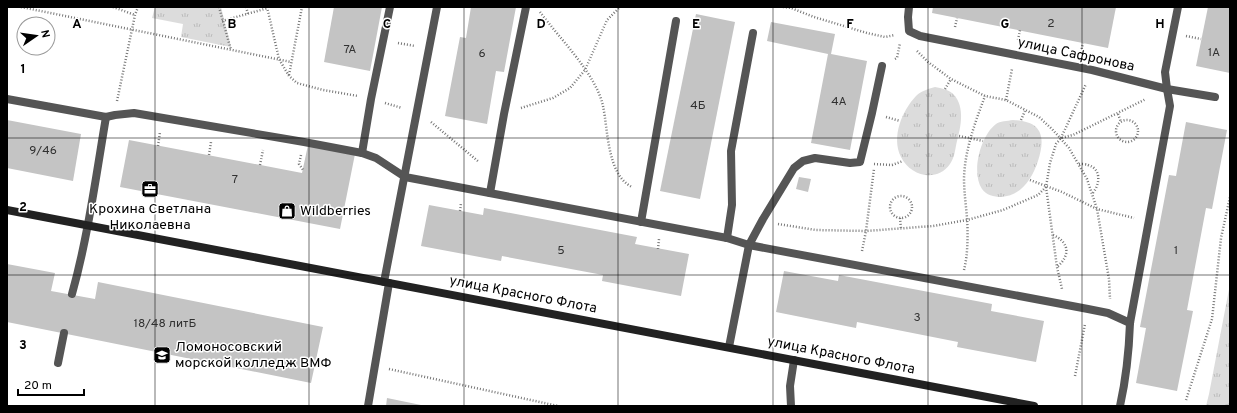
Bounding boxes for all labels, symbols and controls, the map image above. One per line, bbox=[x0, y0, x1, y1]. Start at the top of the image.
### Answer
north arrow bbox=[16, 16, 56, 56]
house number: 2 bbox=[1047, 16, 1055, 32]
text: A bbox=[72, 17, 82, 33]
text: B bbox=[228, 17, 237, 33]
text: C bbox=[383, 17, 391, 33]
text: D bbox=[536, 17, 546, 33]
text: E bbox=[692, 17, 700, 33]
text: F bbox=[846, 17, 854, 33]
text: G bbox=[1001, 17, 1010, 33]
text: H bbox=[1155, 17, 1165, 33]
text: N bbox=[37, 29, 52, 39]
street label: улица Сафронова bbox=[1016, 34, 1136, 76]
house number: 7А bbox=[343, 42, 357, 58]
house number: 1А bbox=[1208, 45, 1220, 61]
house number: 6 bbox=[478, 46, 486, 62]
text: 1 bbox=[20, 62, 26, 78]
house number: 4А bbox=[831, 94, 847, 110]
house number: 4Б bbox=[690, 98, 706, 114]
house number: 9/46 bbox=[29, 143, 57, 159]
house number: 7 bbox=[232, 172, 238, 188]
office icon: Крохина Светлана Николаевна bbox=[140, 179, 160, 199]
text: 2 bbox=[19, 200, 27, 216]
place label: Крохина Светлана Николаевна bbox=[89, 201, 211, 234]
shop icon: Wildberries bbox=[277, 201, 297, 221]
place label: Wildberries bbox=[300, 203, 371, 220]
house number: 5 bbox=[557, 243, 565, 259]
house number: 1 bbox=[1174, 243, 1178, 259]
street label: улица Красного Флота bbox=[448, 272, 598, 318]
house number: 3 bbox=[913, 310, 921, 326]
house number: 18/48 литБ bbox=[134, 316, 197, 332]
street label: улица Красного Флота bbox=[766, 333, 916, 379]
text: 3 bbox=[19, 338, 27, 354]
place label: Ломоносовский морской колледж ВМФ bbox=[175, 339, 331, 372]
school or university icon: Ломоносовский морской колледж ВМФ bbox=[152, 345, 172, 365]
scale bar bbox=[18, 371, 84, 397]
text: 20 m bbox=[24, 378, 52, 394]

